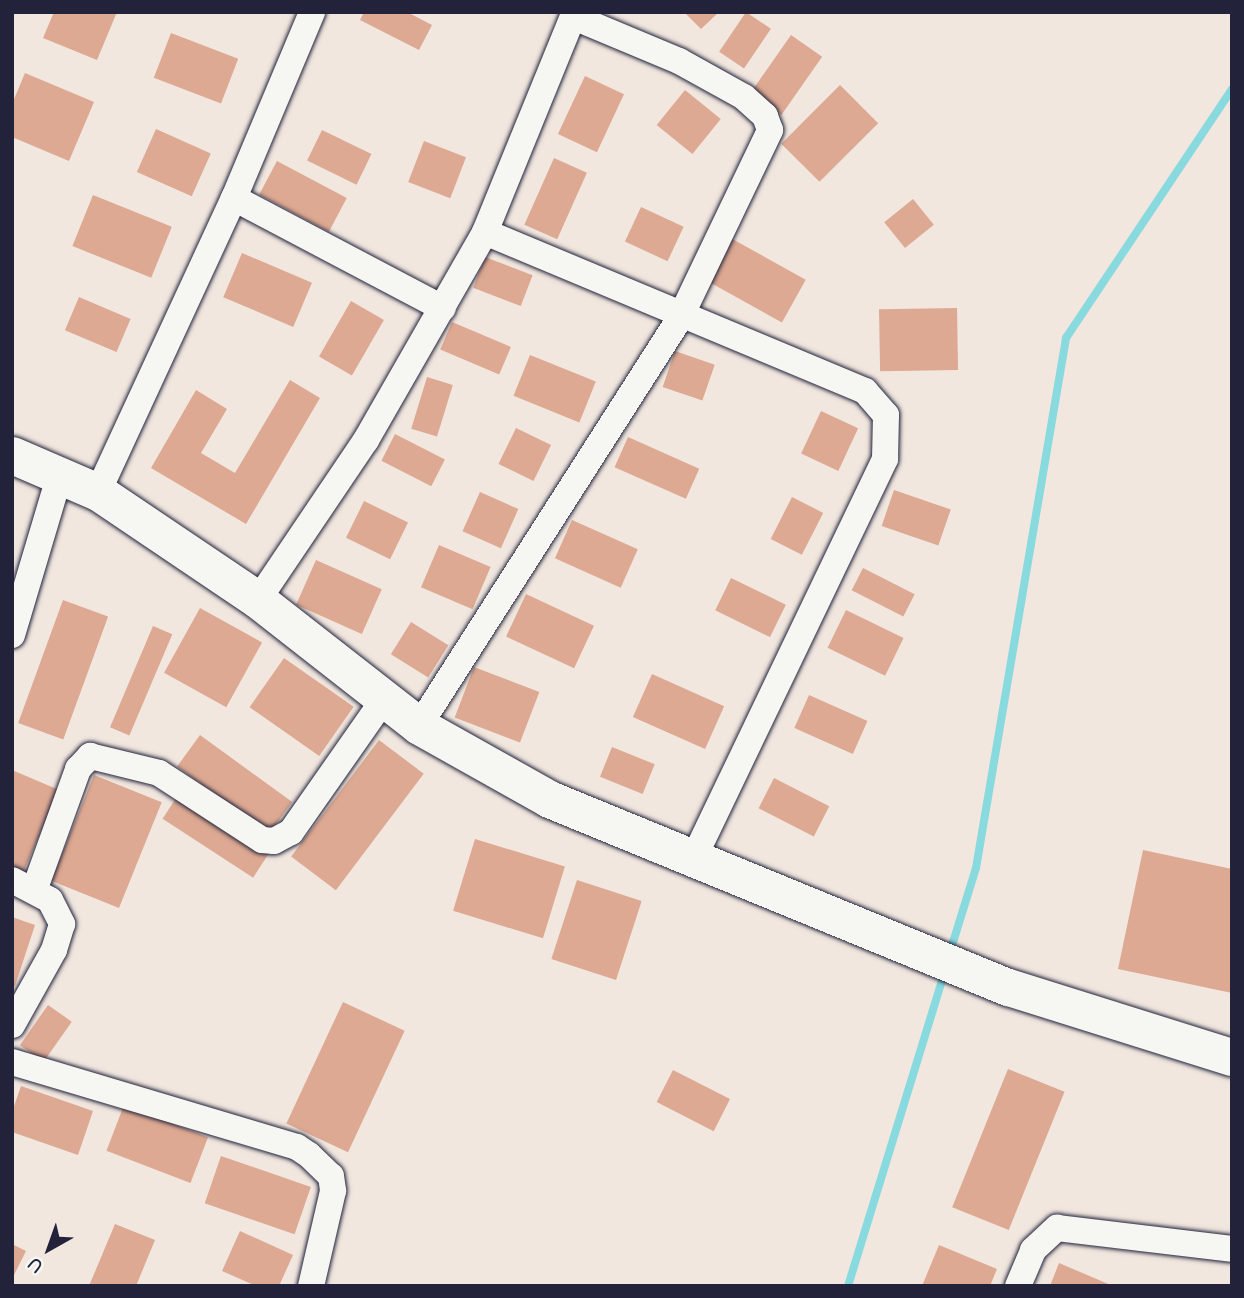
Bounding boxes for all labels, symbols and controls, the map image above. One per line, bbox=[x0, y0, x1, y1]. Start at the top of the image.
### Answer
north arrow bbox=[14, 1214, 84, 1284]
text: U bbox=[24, 1253, 47, 1278]

